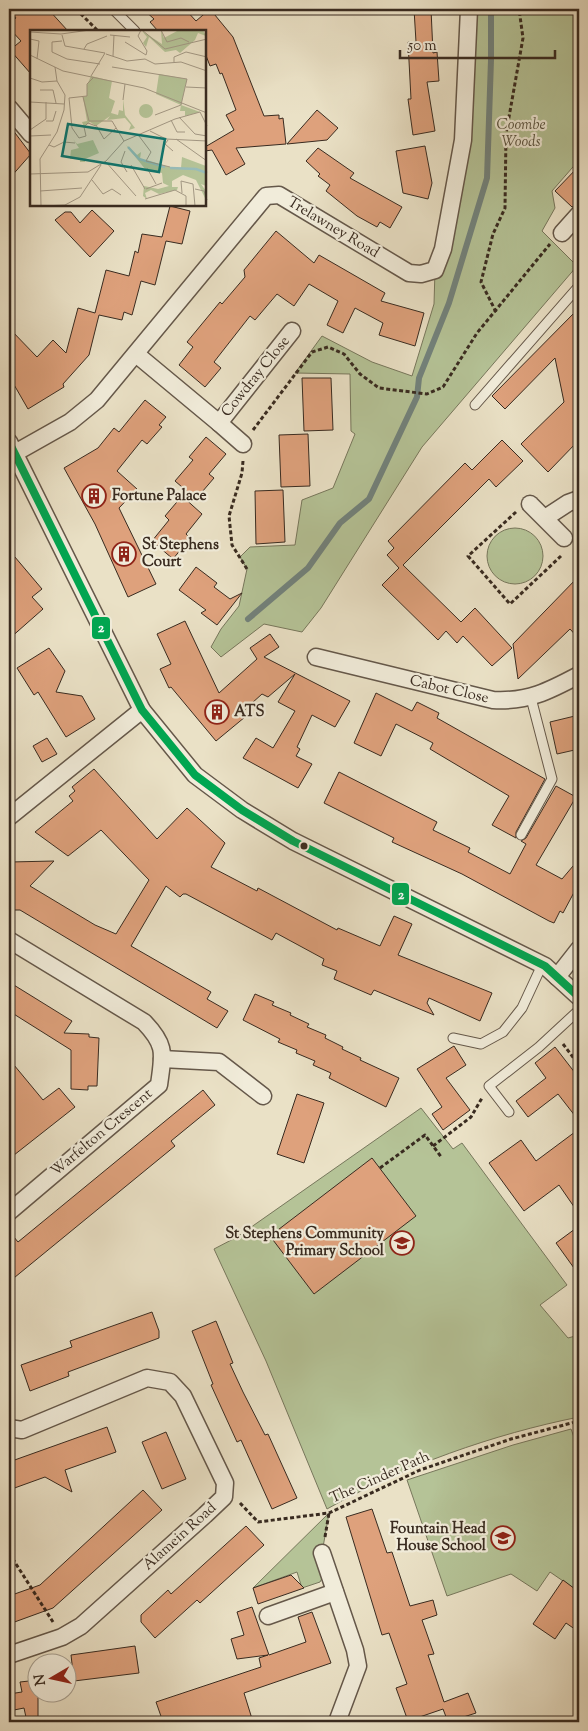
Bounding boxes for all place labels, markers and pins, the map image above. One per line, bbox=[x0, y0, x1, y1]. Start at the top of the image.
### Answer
building icon: Fortune Palace bbox=[81, 483, 107, 509]
place label: Fortune Palace bbox=[112, 486, 206, 507]
place label: St Stephens Court bbox=[142, 535, 219, 573]
building icon: St Stephens Court bbox=[111, 541, 137, 567]
building icon: ATS bbox=[204, 699, 230, 725]
place label: ATS bbox=[234, 702, 264, 723]
unlabelled marker bbox=[299, 841, 309, 851]
place label: St Stephens Community Primary School bbox=[225, 1224, 385, 1262]
school or university icon: St Stephens Community Primary School bbox=[389, 1230, 415, 1256]
place label: Fountain Head House School bbox=[390, 1519, 487, 1557]
school or university icon: Fountain Head House School bbox=[490, 1525, 516, 1551]

